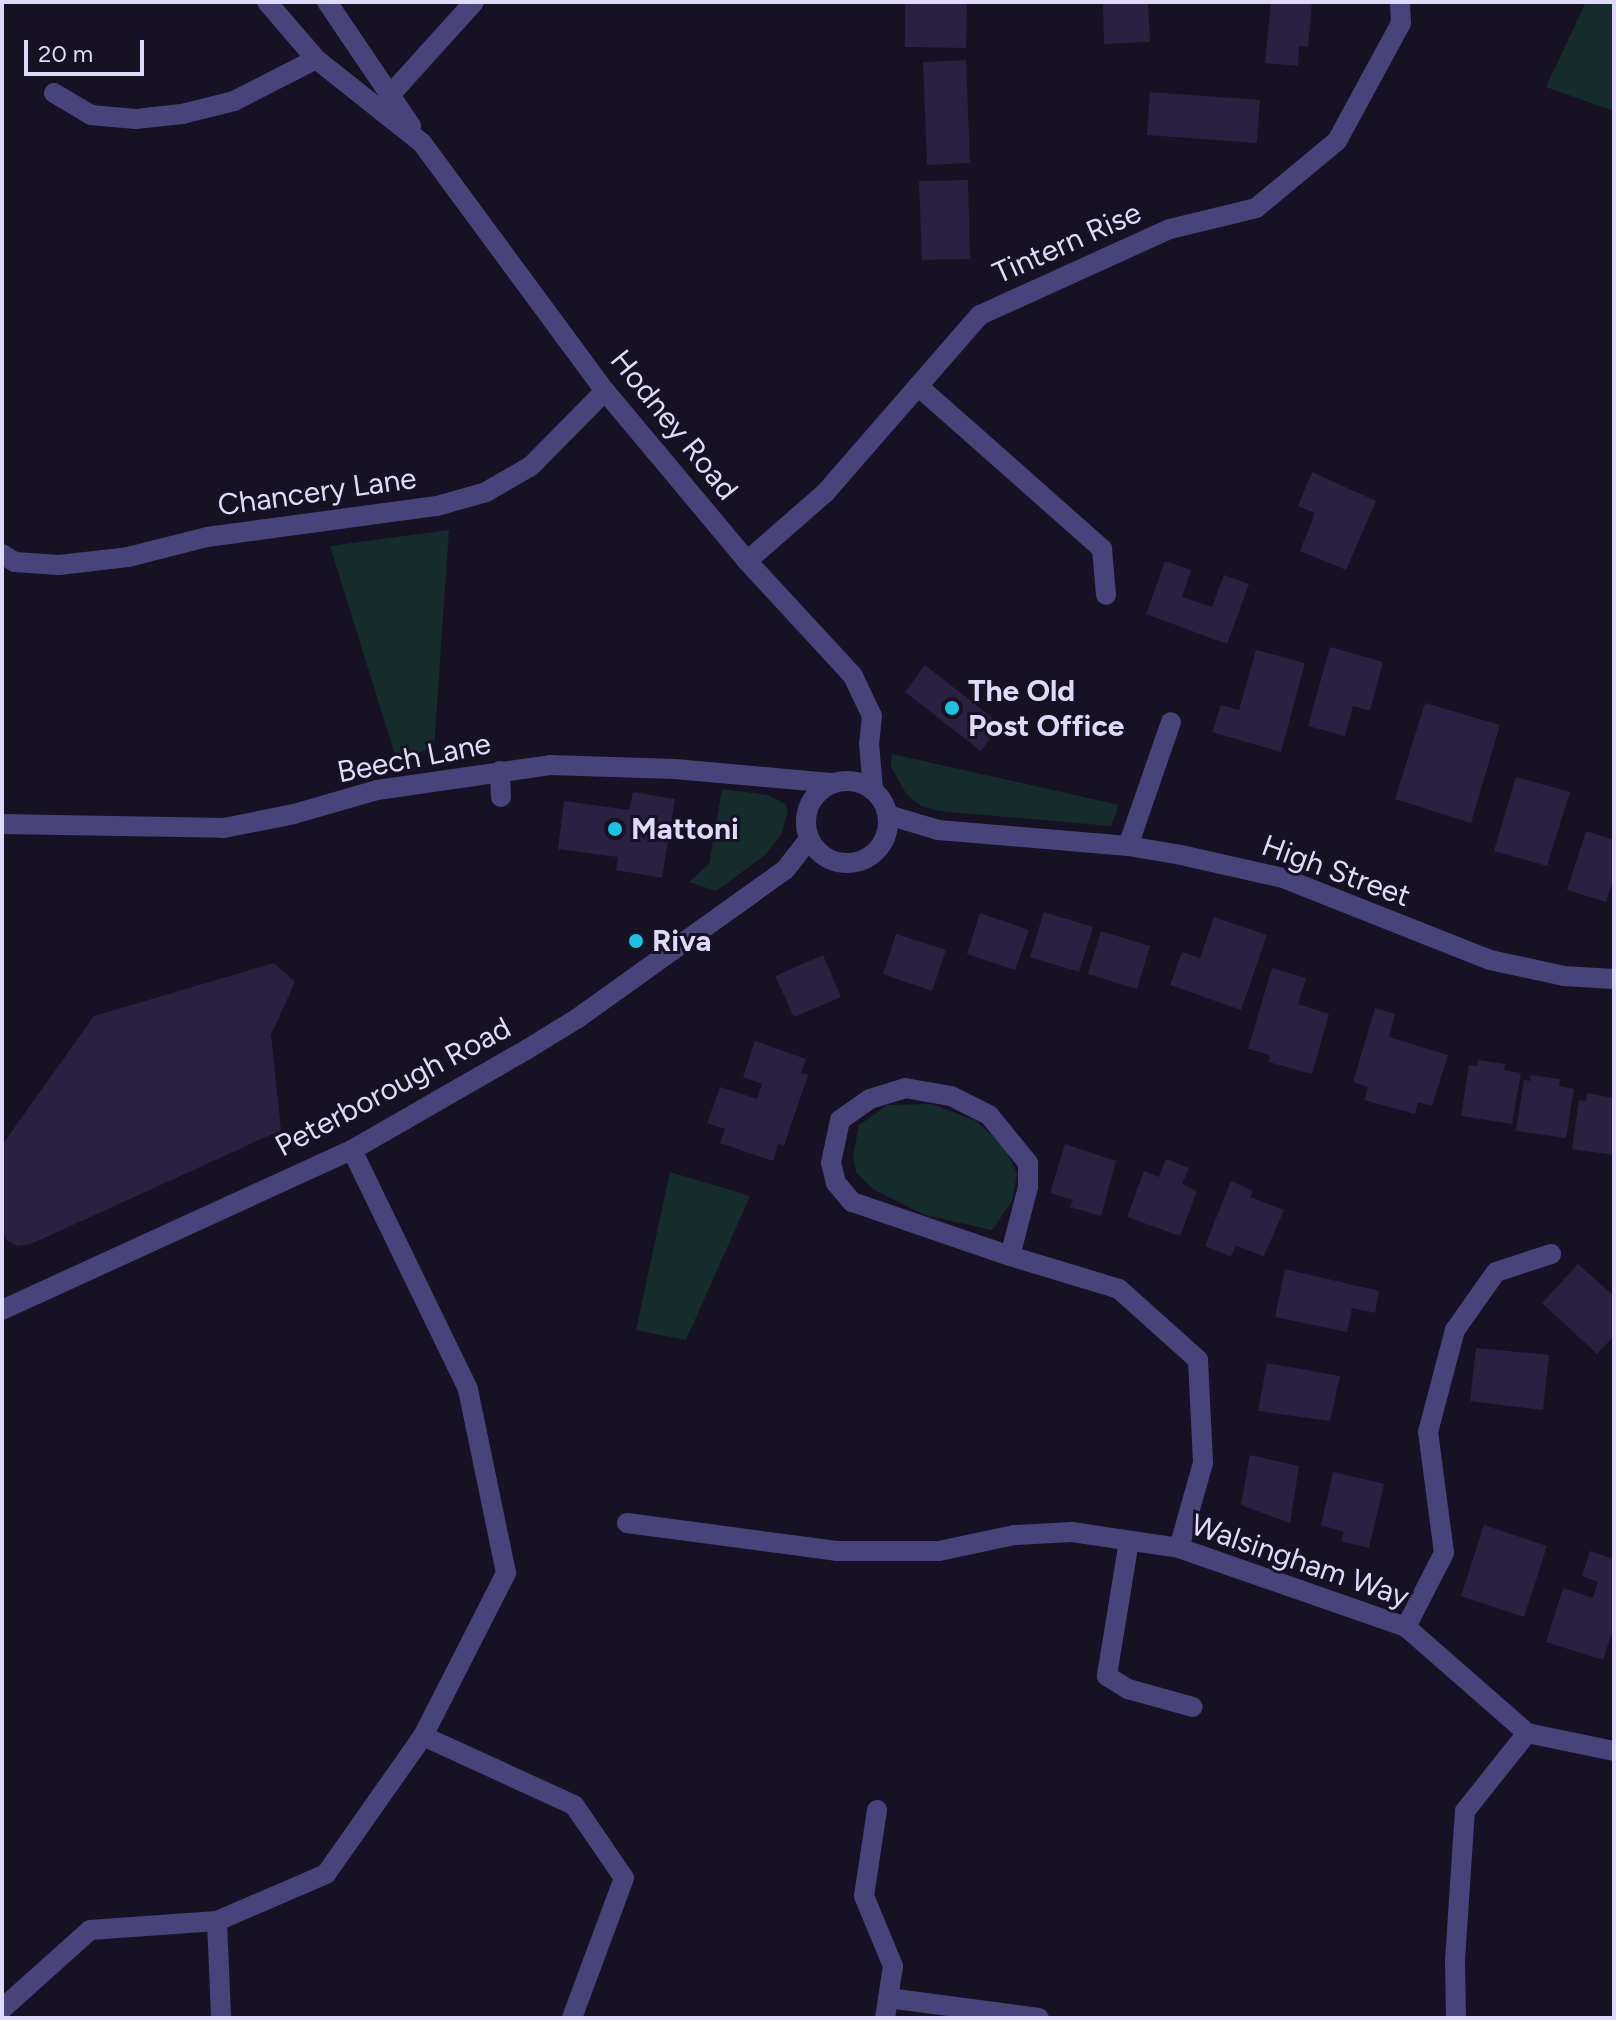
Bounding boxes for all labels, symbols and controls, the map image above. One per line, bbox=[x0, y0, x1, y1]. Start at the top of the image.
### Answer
scale bar bbox=[28, 24, 148, 74]
text: 20 m bbox=[38, 39, 93, 68]
street label: Tintern Rise bbox=[987, 194, 1147, 292]
street label: Hodney Road bbox=[603, 343, 745, 507]
street label: Chancery Lane bbox=[215, 460, 419, 524]
place label: The Old Post Office bbox=[968, 673, 1124, 744]
marker: The Old Post Office bbox=[943, 699, 961, 717]
street label: Beech Lane bbox=[334, 725, 494, 791]
place label: Mattoni bbox=[631, 811, 739, 847]
marker: Mattoni bbox=[606, 820, 624, 838]
street label: High Street bbox=[1257, 828, 1415, 914]
place label: Riva bbox=[652, 923, 711, 959]
marker: Riva bbox=[627, 932, 645, 950]
street label: Peterborough Road bbox=[269, 1010, 517, 1164]
street label: Walsingham Way bbox=[1186, 1507, 1414, 1615]

